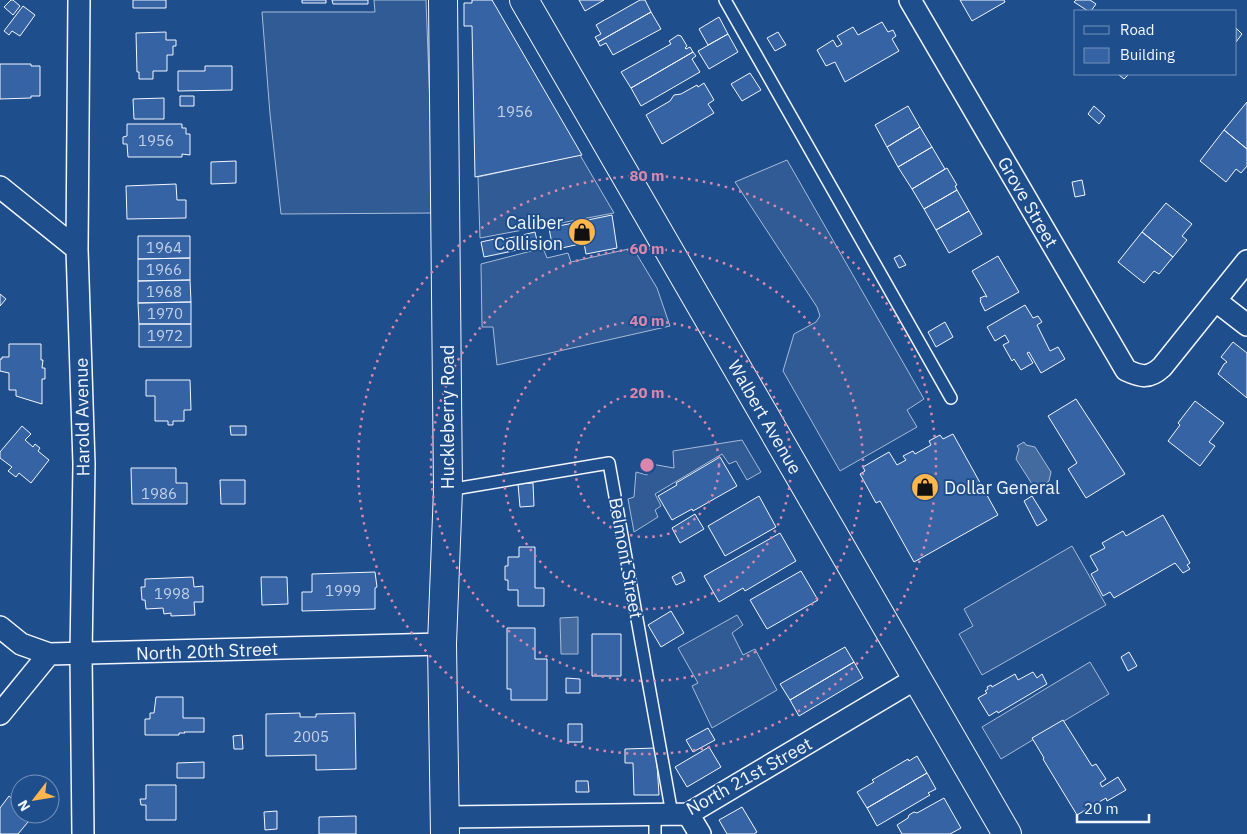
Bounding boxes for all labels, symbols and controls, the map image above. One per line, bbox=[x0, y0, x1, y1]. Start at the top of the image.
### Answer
legend bbox=[1074, 10, 1237, 75]
text: Road bbox=[1120, 20, 1155, 39]
text: Building bbox=[1120, 45, 1175, 64]
house number: 1956 bbox=[497, 102, 533, 121]
house number: 1956 bbox=[138, 131, 174, 150]
street label: Grove Street bbox=[993, 152, 1063, 252]
text: 80 m bbox=[630, 166, 664, 185]
place label: Caliber Collision bbox=[494, 211, 563, 255]
shop icon: Caliber Collision bbox=[567, 217, 597, 247]
house number: 1964 bbox=[146, 238, 182, 257]
text: 60 m bbox=[630, 239, 664, 258]
house number: 1966 bbox=[146, 260, 182, 279]
house number: 1968 bbox=[146, 282, 182, 301]
house number: 1970 bbox=[147, 304, 183, 323]
text: 40 m bbox=[630, 311, 664, 330]
house number: 1972 bbox=[147, 326, 183, 345]
street label: Huckleberry Road bbox=[436, 345, 459, 489]
street label: Walbert Avenue bbox=[723, 356, 807, 478]
street label: Harold Avenue bbox=[69, 357, 95, 477]
text: 20 m bbox=[630, 383, 664, 402]
centre of rings bbox=[638, 456, 656, 474]
shop icon: Dollar General bbox=[910, 472, 940, 502]
place label: Dollar General bbox=[944, 476, 1060, 499]
house number: 1986 bbox=[141, 484, 177, 503]
street label: Belmont Street bbox=[604, 496, 648, 620]
house number: 1999 bbox=[325, 581, 361, 600]
house number: 1998 bbox=[154, 584, 190, 603]
street label: North 20th Street bbox=[136, 637, 278, 665]
house number: 2005 bbox=[293, 727, 329, 746]
street label: North 21st Street bbox=[682, 732, 816, 820]
north arrow bbox=[10, 774, 60, 824]
scale bar bbox=[1077, 792, 1150, 824]
text: N bbox=[14, 797, 34, 815]
text: 20 m bbox=[1084, 799, 1119, 818]

